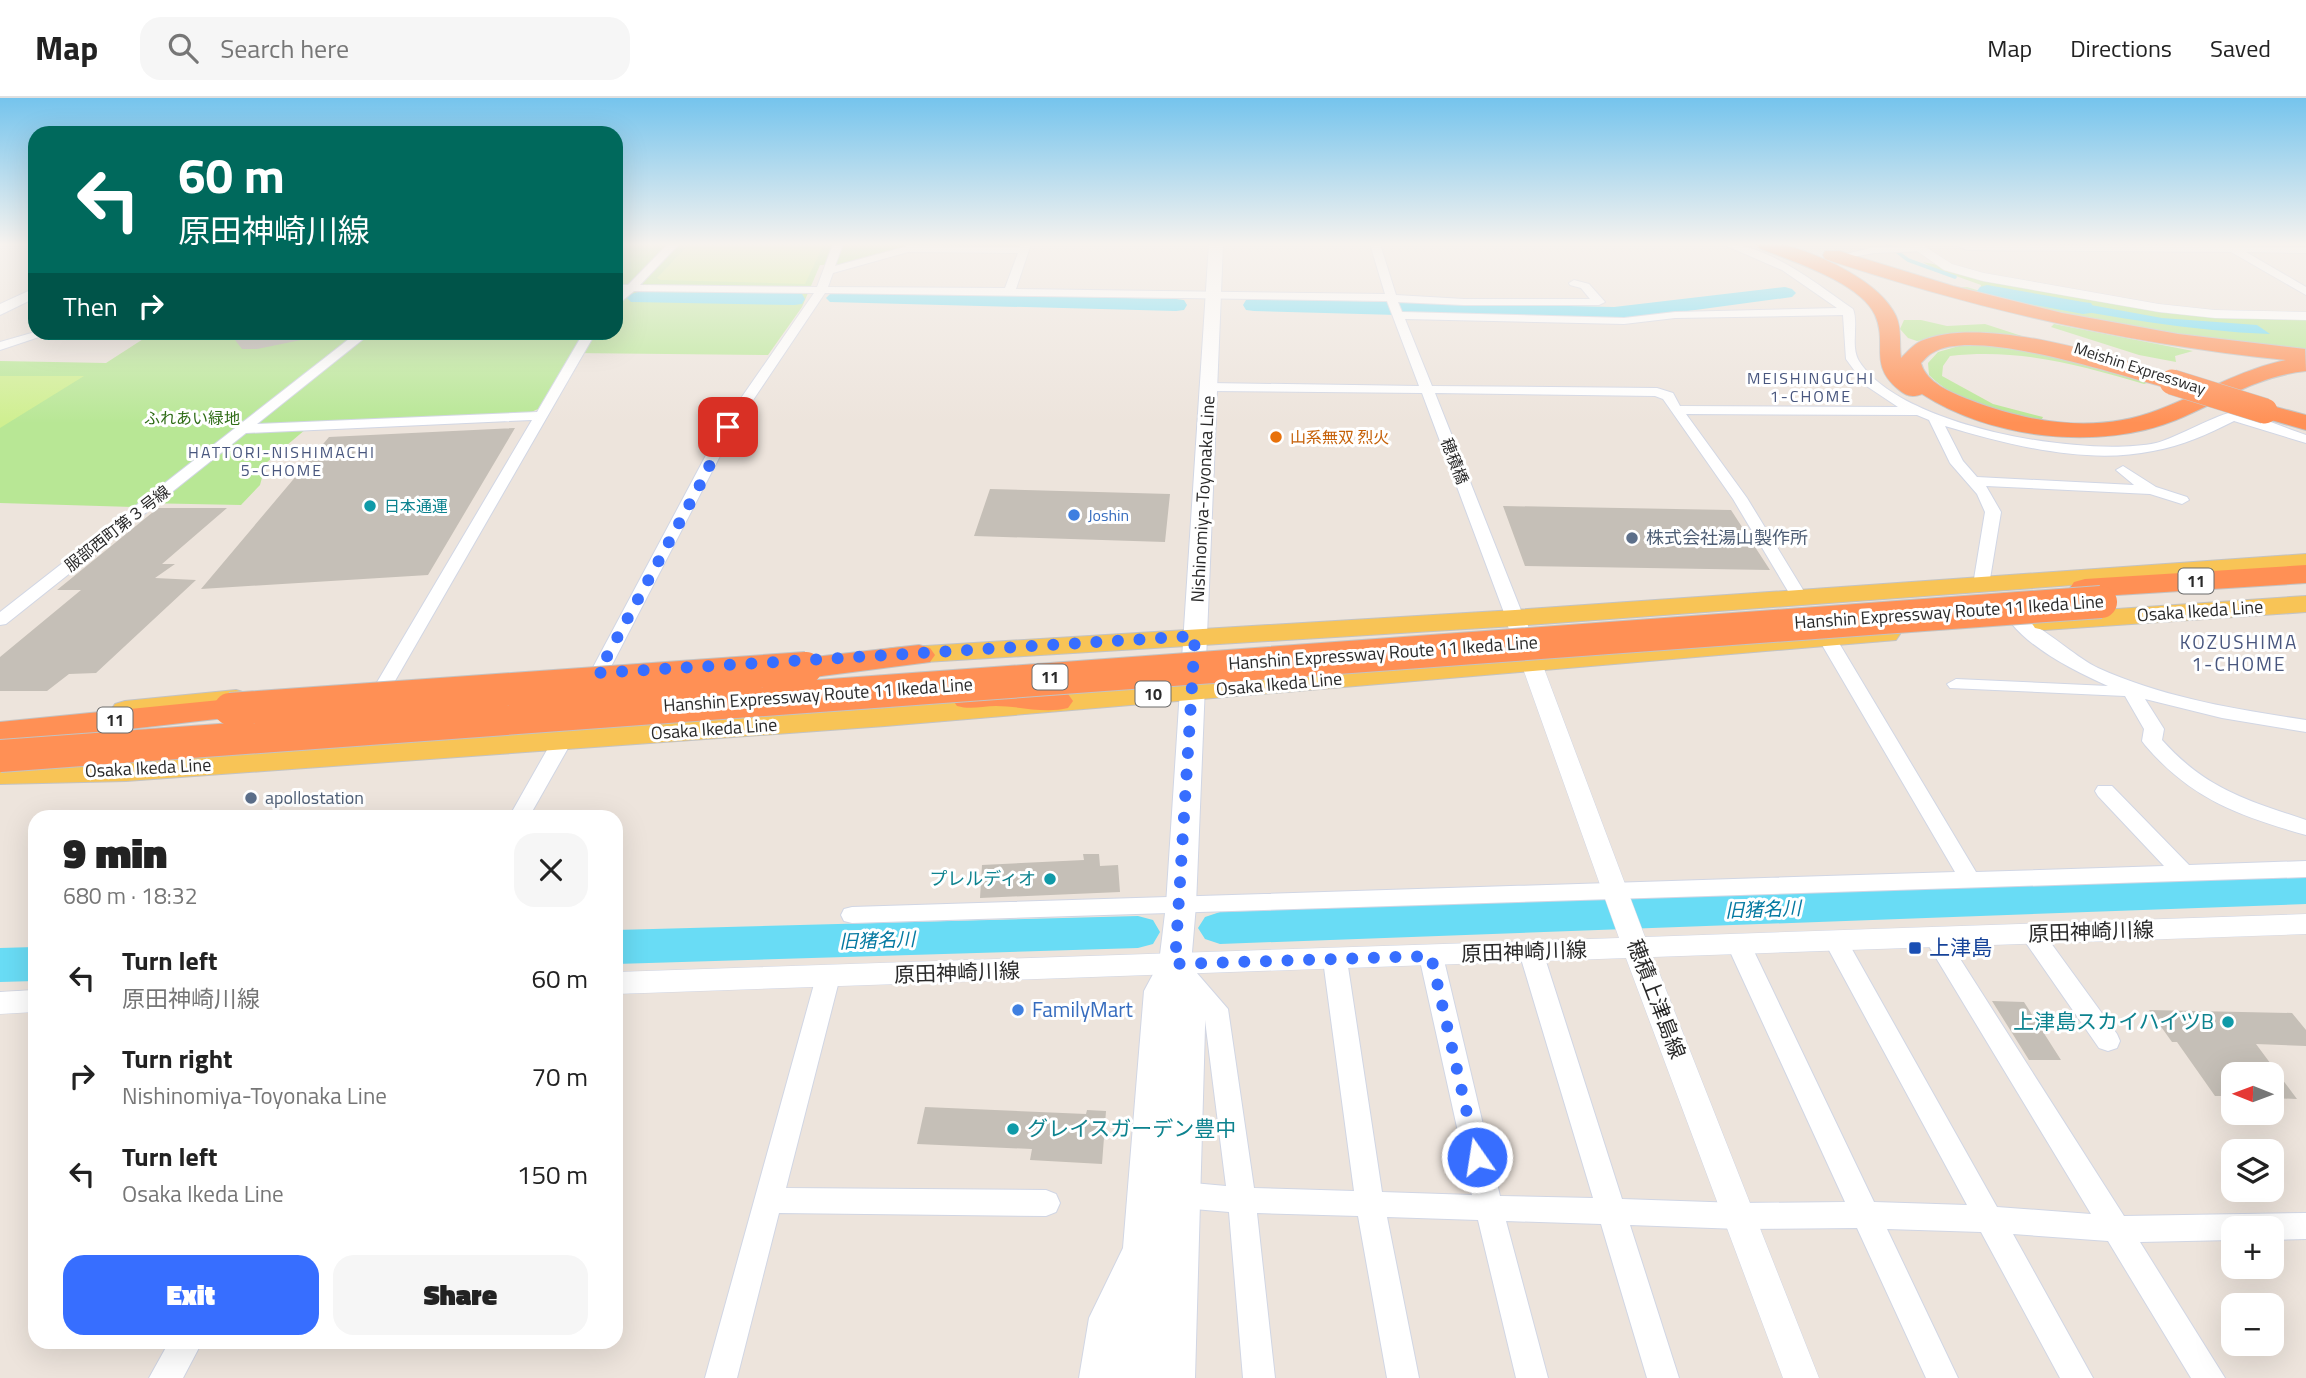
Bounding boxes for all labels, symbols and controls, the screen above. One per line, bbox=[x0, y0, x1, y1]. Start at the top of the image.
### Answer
search box bbox=[140, 17, 630, 80]
text: Map bbox=[35, 23, 98, 73]
icon: search bbox=[164, 29, 202, 67]
text: Search here bbox=[220, 29, 349, 68]
text: Map bbox=[1987, 30, 2032, 66]
text: Directions bbox=[2070, 30, 2172, 66]
text: Saved bbox=[2210, 30, 2271, 66]
text: 60 m bbox=[178, 137, 285, 212]
icon: left bbox=[63, 154, 154, 245]
text: 原田神崎川線 bbox=[178, 206, 370, 254]
text: Then bbox=[63, 287, 118, 326]
icon: right bbox=[132, 287, 170, 325]
street label: Meishin Expressway bbox=[2071, 335, 2209, 401]
district label: MEISHINGUCHI 1-CHOME bbox=[1747, 366, 1875, 408]
street label: Nishinomiya-Toyonaka Line bbox=[1184, 395, 1221, 603]
pin bbox=[698, 397, 758, 457]
park label: ふれあい緑地 bbox=[144, 406, 240, 430]
icon: arrive bbox=[709, 408, 747, 446]
place label: 山系無双 烈火 bbox=[1290, 425, 1390, 449]
marker: 山系無双 烈火 bbox=[1268, 429, 1284, 445]
street label: 穂積橋 bbox=[1435, 434, 1475, 488]
district label: HATTORI-NISHIMACHI 5-CHOME bbox=[188, 440, 376, 482]
street label: 服部西町第３号線 bbox=[59, 479, 175, 577]
place label: 日本通運 bbox=[384, 494, 448, 518]
marker: 日本通運 bbox=[362, 498, 378, 514]
place label: Joshin bbox=[1088, 503, 1129, 527]
marker: Joshin bbox=[1066, 507, 1082, 523]
place label: 株式会社湯山製作所 bbox=[1646, 524, 1808, 551]
marker: 株式会社湯山製作所 bbox=[1624, 530, 1640, 546]
road number: 11 bbox=[2178, 568, 2214, 594]
street label: Hanshin Expressway Route 11 Ikeda Line bbox=[1793, 587, 2105, 636]
street label: Osaka Ikeda Line bbox=[2136, 593, 2264, 628]
district label: KOZUSHIMA 1-CHOME bbox=[2180, 627, 2298, 678]
street label: Hanshin Expressway Route 11 Ikeda Line bbox=[1227, 628, 1539, 677]
road number: 11 bbox=[1032, 664, 1068, 690]
street label: Osaka Ikeda Line bbox=[1215, 665, 1343, 702]
street label: Hanshin Expressway Route 11 Ikeda Line bbox=[662, 670, 974, 719]
road number: 10 bbox=[1136, 681, 1170, 706]
road number: 11 bbox=[97, 708, 132, 733]
street label: Osaka Ikeda Line bbox=[650, 711, 778, 746]
street label: Osaka Ikeda Line bbox=[84, 751, 212, 784]
place label: apollostation bbox=[265, 784, 364, 811]
marker: apollostation bbox=[243, 790, 259, 806]
text: 9 min bbox=[63, 820, 167, 884]
button: close bbox=[514, 833, 588, 907]
place label: プレルディオ bbox=[929, 865, 1036, 892]
marker: プレルディオ bbox=[1042, 871, 1058, 887]
text: 680 m · 18:32 bbox=[63, 878, 198, 913]
water label: 旧猪名川 bbox=[1724, 893, 1803, 924]
street label: 原田神崎川線 bbox=[2027, 913, 2154, 949]
water label: 旧猪名川 bbox=[838, 924, 917, 955]
place label: 上津島 bbox=[1929, 931, 1992, 963]
street label: 原田神崎川線 bbox=[1460, 933, 1587, 969]
street label: 穂積上津島線 bbox=[1619, 934, 1694, 1063]
marker: 上津島 bbox=[1907, 940, 1923, 956]
text: Turn left bbox=[122, 941, 217, 980]
street label: 原田神崎川線 bbox=[893, 954, 1020, 990]
icon: left bbox=[63, 959, 101, 997]
text: 60 m bbox=[531, 959, 588, 998]
text: 原田神崎川線 bbox=[122, 981, 260, 1016]
place label: FamilyMart bbox=[1032, 993, 1133, 1025]
marker: FamilyMart bbox=[1010, 1002, 1026, 1018]
place label: 上津島スカイハイツB bbox=[2013, 1005, 2214, 1037]
marker: 上津島スカイハイツB bbox=[2220, 1014, 2236, 1030]
text: Turn right bbox=[122, 1039, 233, 1078]
icon: right bbox=[63, 1057, 101, 1095]
text: 70 m bbox=[531, 1057, 588, 1096]
north arrow bbox=[2221, 1062, 2284, 1125]
map controls bbox=[2221, 1062, 2284, 1356]
text: Nishinomiya-Toyonaka Line bbox=[122, 1078, 387, 1113]
place label: グレイスガーデン豊中 bbox=[1027, 1112, 1236, 1144]
position arrow bbox=[1440, 1120, 1514, 1194]
marker: グレイスガーデン豊中 bbox=[1005, 1121, 1021, 1137]
text: Turn left bbox=[122, 1137, 217, 1176]
button: layers bbox=[2221, 1139, 2284, 1202]
icon: left bbox=[63, 1155, 101, 1193]
text: 150 m bbox=[517, 1155, 588, 1194]
text: Osaka Ikeda Line bbox=[122, 1176, 284, 1211]
button: + bbox=[2221, 1216, 2284, 1279]
button: Exit bbox=[63, 1255, 319, 1335]
button: Share bbox=[333, 1255, 588, 1335]
button: − bbox=[2221, 1293, 2284, 1356]

